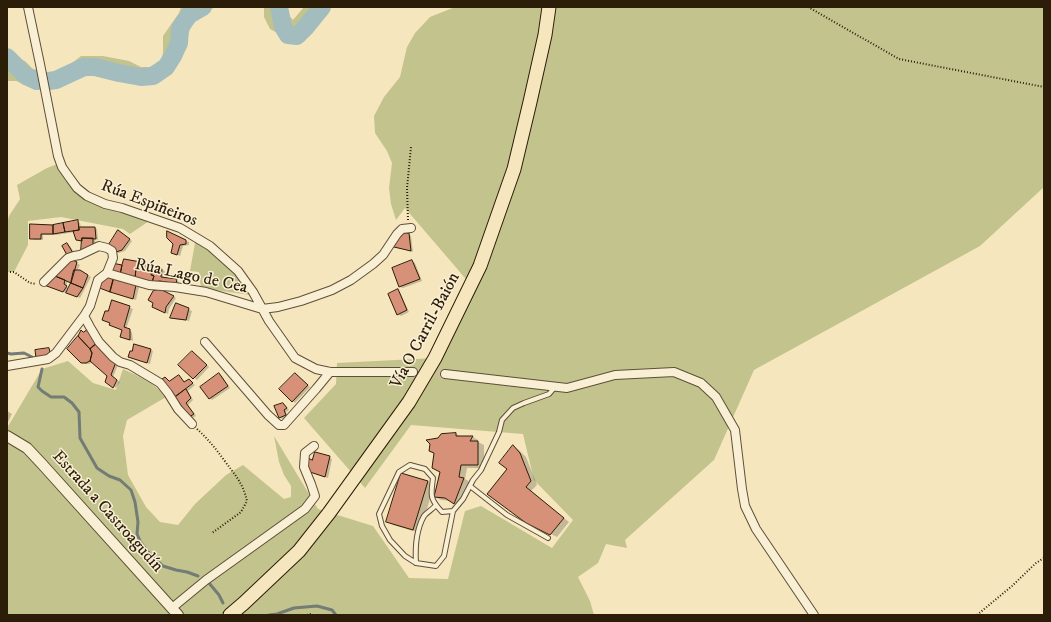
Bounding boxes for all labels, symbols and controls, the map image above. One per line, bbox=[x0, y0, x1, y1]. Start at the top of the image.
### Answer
street label: Rúa Espiñeiros bbox=[98, 176, 200, 232]
street label: Rúa Lago de Cea bbox=[133, 255, 249, 299]
street label: Vía O Carril-Baión bbox=[387, 270, 465, 392]
street label: Estrada a Castroagudín bbox=[47, 447, 167, 577]

